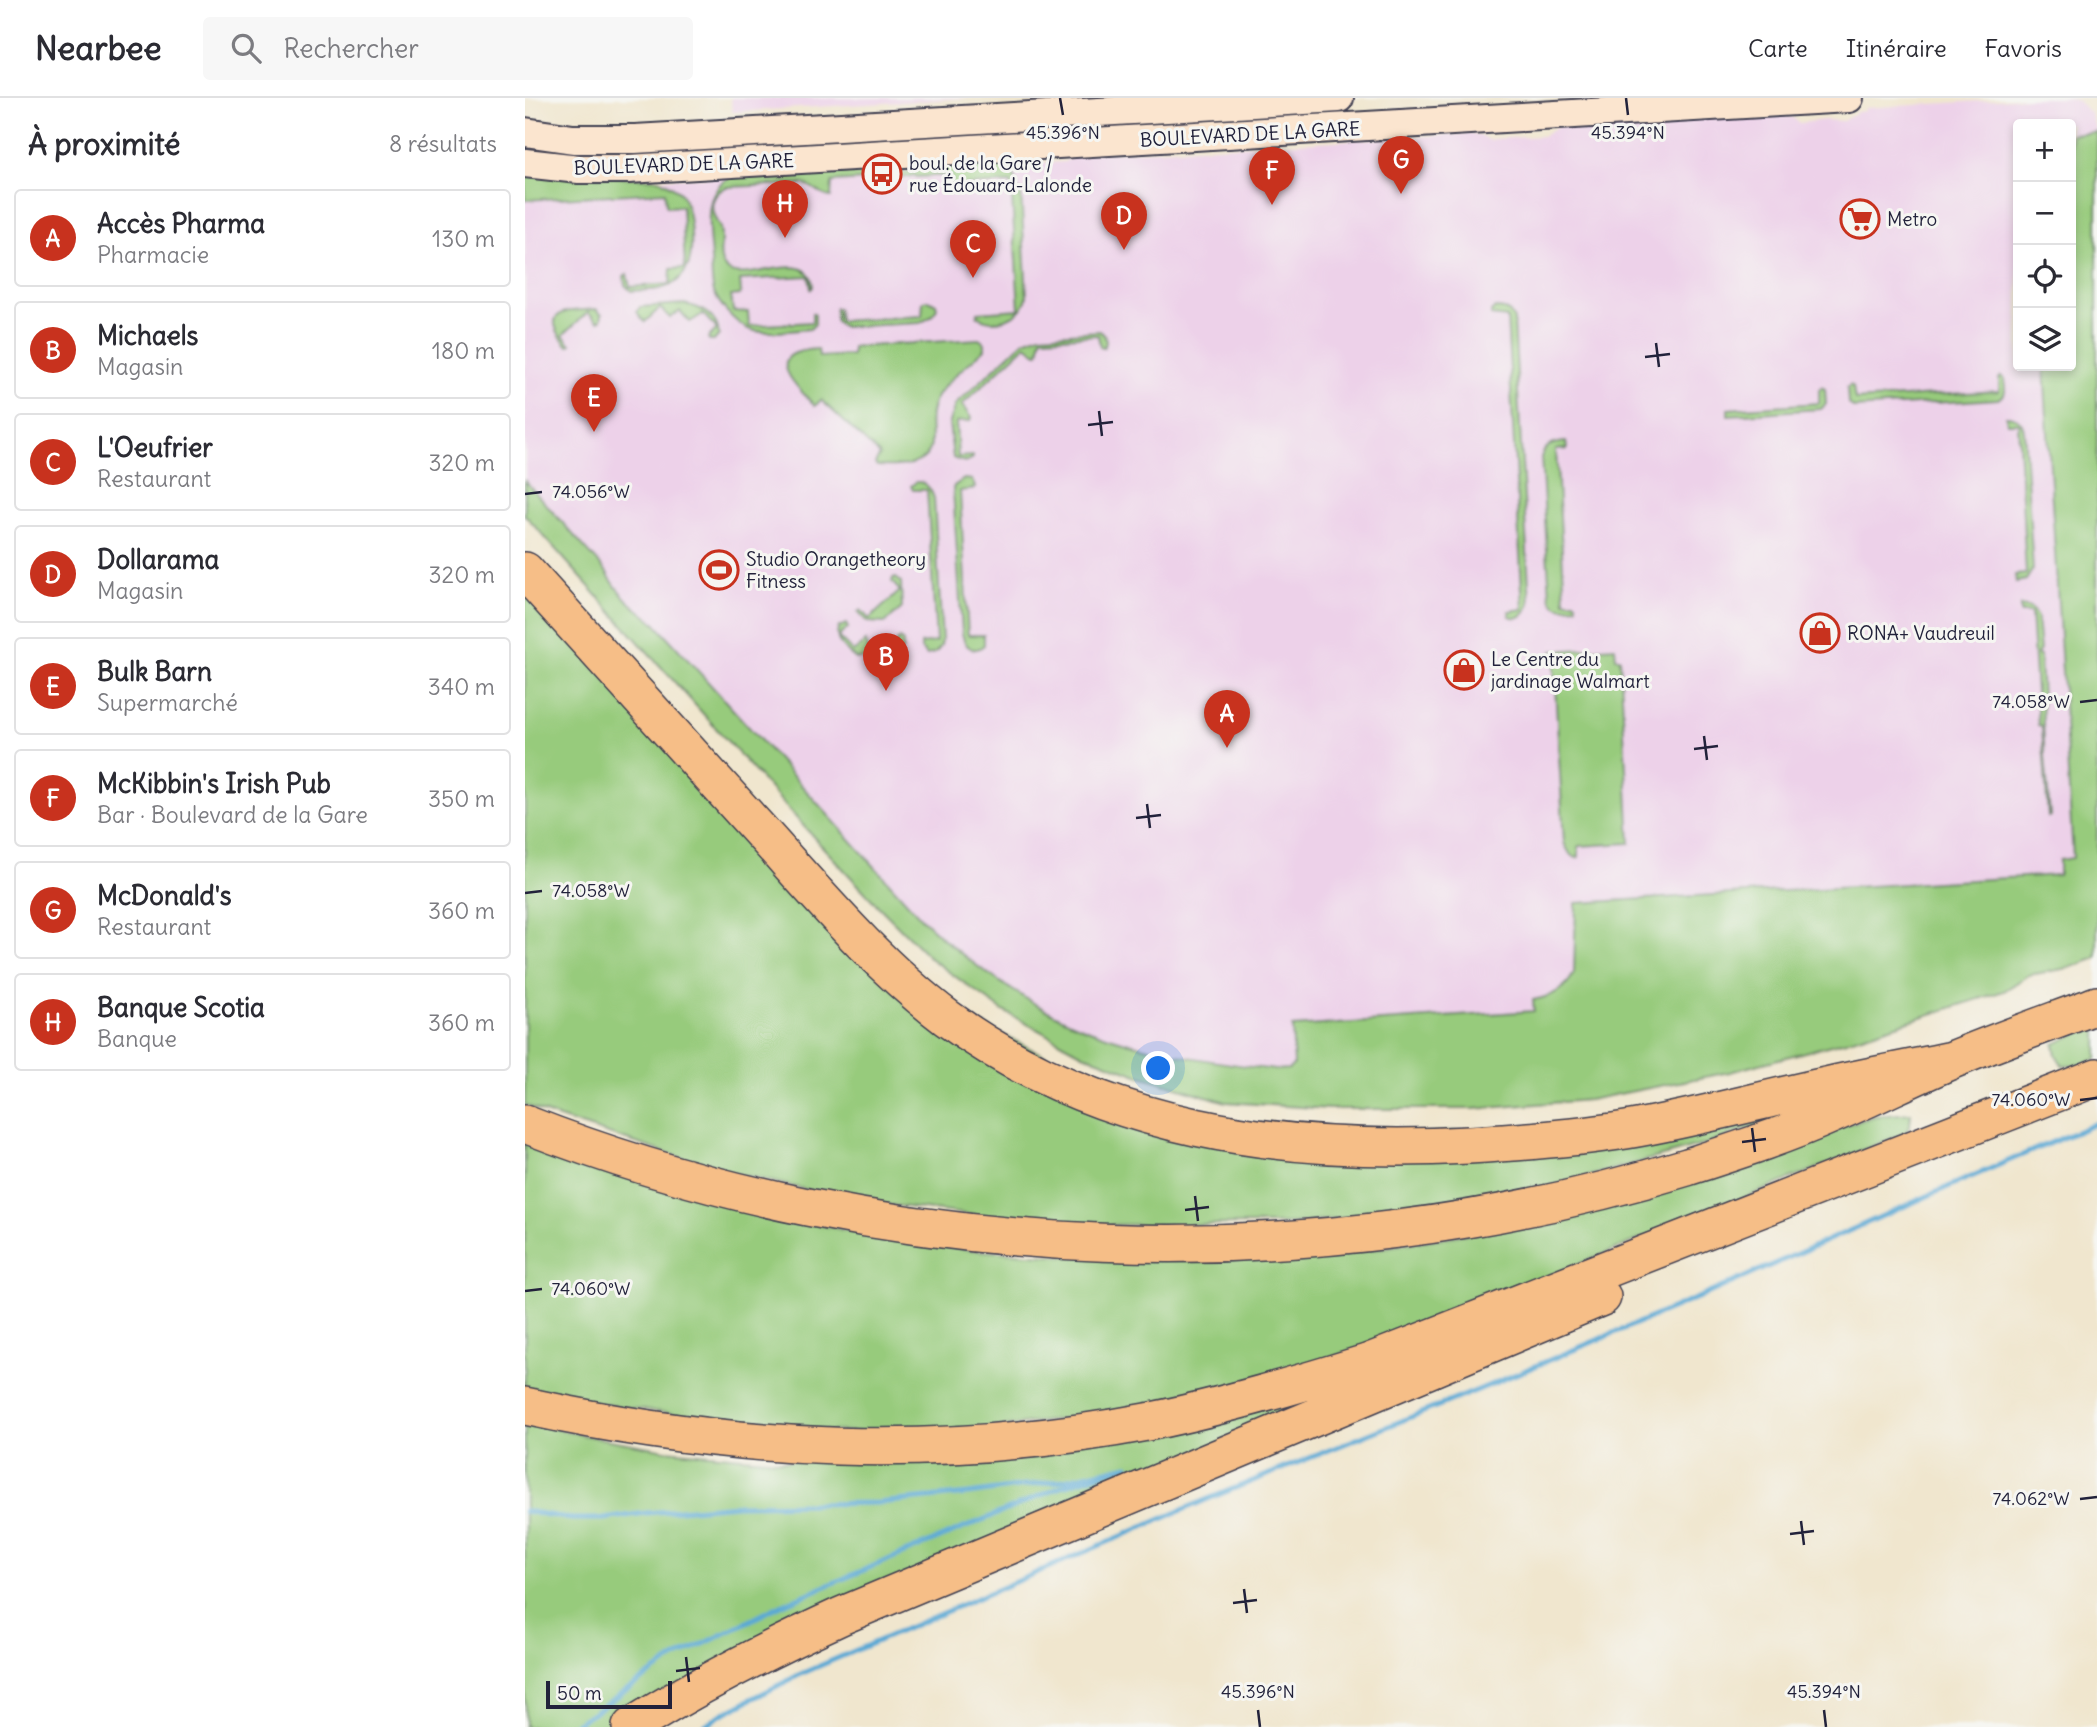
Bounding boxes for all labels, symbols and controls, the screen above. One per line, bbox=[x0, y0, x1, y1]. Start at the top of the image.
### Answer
search box bbox=[203, 17, 693, 80]
text: Nearbee bbox=[35, 27, 161, 69]
icon: search bbox=[227, 29, 265, 67]
text: Rechercher bbox=[283, 32, 419, 65]
text: Carte bbox=[1748, 33, 1808, 63]
text: Itinéraire bbox=[1846, 33, 1947, 63]
text: Favoris bbox=[1985, 33, 2062, 63]
street label: BOULEVARD DE LA GARE bbox=[1139, 116, 1361, 152]
map controls bbox=[2013, 119, 2076, 371]
button: + bbox=[2013, 119, 2076, 182]
text: 45.396°N bbox=[1026, 121, 1100, 144]
text: 45.394°N bbox=[1591, 121, 1665, 144]
text: À proximité bbox=[28, 125, 180, 163]
text: 8 résultats bbox=[389, 129, 497, 158]
pin: G bbox=[1378, 136, 1424, 194]
pin: F bbox=[1249, 147, 1295, 205]
street label: BOULEVARD DE LA GARE bbox=[573, 148, 795, 180]
place label: boul. de la Gare / rue Édouard-Lalonde bbox=[909, 151, 1092, 197]
bus stop icon: boul. de la Gare / rue Édouard-Lalonde bbox=[861, 153, 903, 195]
pin: H bbox=[762, 180, 808, 238]
button: − bbox=[2013, 182, 2076, 245]
pin: D bbox=[1101, 192, 1147, 250]
supermarket icon: Metro bbox=[1839, 198, 1881, 240]
text: Accès Pharma bbox=[97, 207, 265, 240]
place label: Metro bbox=[1887, 207, 1937, 231]
pin: C bbox=[950, 220, 996, 278]
text: A bbox=[46, 224, 60, 253]
text: 130 m bbox=[432, 224, 495, 253]
text: Pharmacie bbox=[97, 240, 209, 269]
button: locate bbox=[2013, 245, 2076, 308]
button: layers bbox=[2013, 308, 2076, 371]
text: Michaels bbox=[97, 319, 198, 352]
text: B bbox=[45, 336, 61, 365]
text: 180 m bbox=[432, 336, 495, 365]
text: Magasin bbox=[97, 352, 183, 381]
pin: E bbox=[571, 374, 617, 432]
text: L'Oeufrier bbox=[97, 431, 213, 464]
text: C bbox=[45, 448, 61, 477]
text: 320 m bbox=[429, 448, 495, 477]
text: Restaurant bbox=[97, 464, 211, 493]
text: 74.056°W bbox=[552, 480, 630, 503]
text: Dollarama bbox=[97, 543, 219, 576]
place label: Studio Orangetheory Fitness bbox=[746, 547, 926, 593]
sports icon: Studio Orangetheory Fitness bbox=[698, 549, 740, 591]
text: D bbox=[45, 560, 61, 589]
text: 320 m bbox=[429, 560, 495, 589]
text: Magasin bbox=[97, 576, 183, 605]
shop icon: RONA+ Vaudreuil bbox=[1799, 612, 1841, 654]
place label: RONA+ Vaudreuil bbox=[1847, 621, 1995, 645]
pin: B bbox=[863, 633, 909, 691]
place label: Le Centre du jardinage Walmart bbox=[1490, 647, 1650, 693]
shop icon: Le Centre du jardinage Walmart bbox=[1443, 649, 1485, 691]
text: Bulk Barn bbox=[97, 655, 212, 688]
text: E bbox=[46, 672, 60, 701]
text: 340 m bbox=[428, 672, 495, 701]
text: Supermarché bbox=[97, 688, 238, 717]
pin: A bbox=[1204, 690, 1250, 748]
text: 74.058°W bbox=[1992, 690, 2070, 713]
text: McKibbin's Irish Pub bbox=[97, 767, 331, 800]
text: F bbox=[46, 784, 60, 813]
text: 350 m bbox=[428, 784, 495, 813]
text: Bar · Boulevard de la Gare bbox=[97, 800, 368, 829]
text: McDonald's bbox=[97, 879, 232, 912]
text: 74.058°W bbox=[552, 879, 630, 902]
text: G bbox=[45, 896, 61, 925]
text: 360 m bbox=[428, 896, 495, 925]
text: Restaurant bbox=[97, 912, 211, 941]
text: Banque Scotia bbox=[97, 991, 265, 1024]
text: H bbox=[45, 1008, 61, 1037]
text: 360 m bbox=[428, 1008, 495, 1037]
text: Banque bbox=[97, 1024, 177, 1053]
your location bbox=[1141, 1051, 1175, 1085]
text: 74.060°W bbox=[1991, 1088, 2071, 1111]
text: 74.060°W bbox=[551, 1277, 631, 1300]
text: 74.062°W bbox=[1992, 1487, 2070, 1510]
scale bar bbox=[546, 1678, 672, 1710]
text: 45.396°N bbox=[1221, 1680, 1295, 1703]
text: 45.394°N bbox=[1787, 1680, 1861, 1703]
text: 50 m bbox=[557, 1681, 602, 1705]

